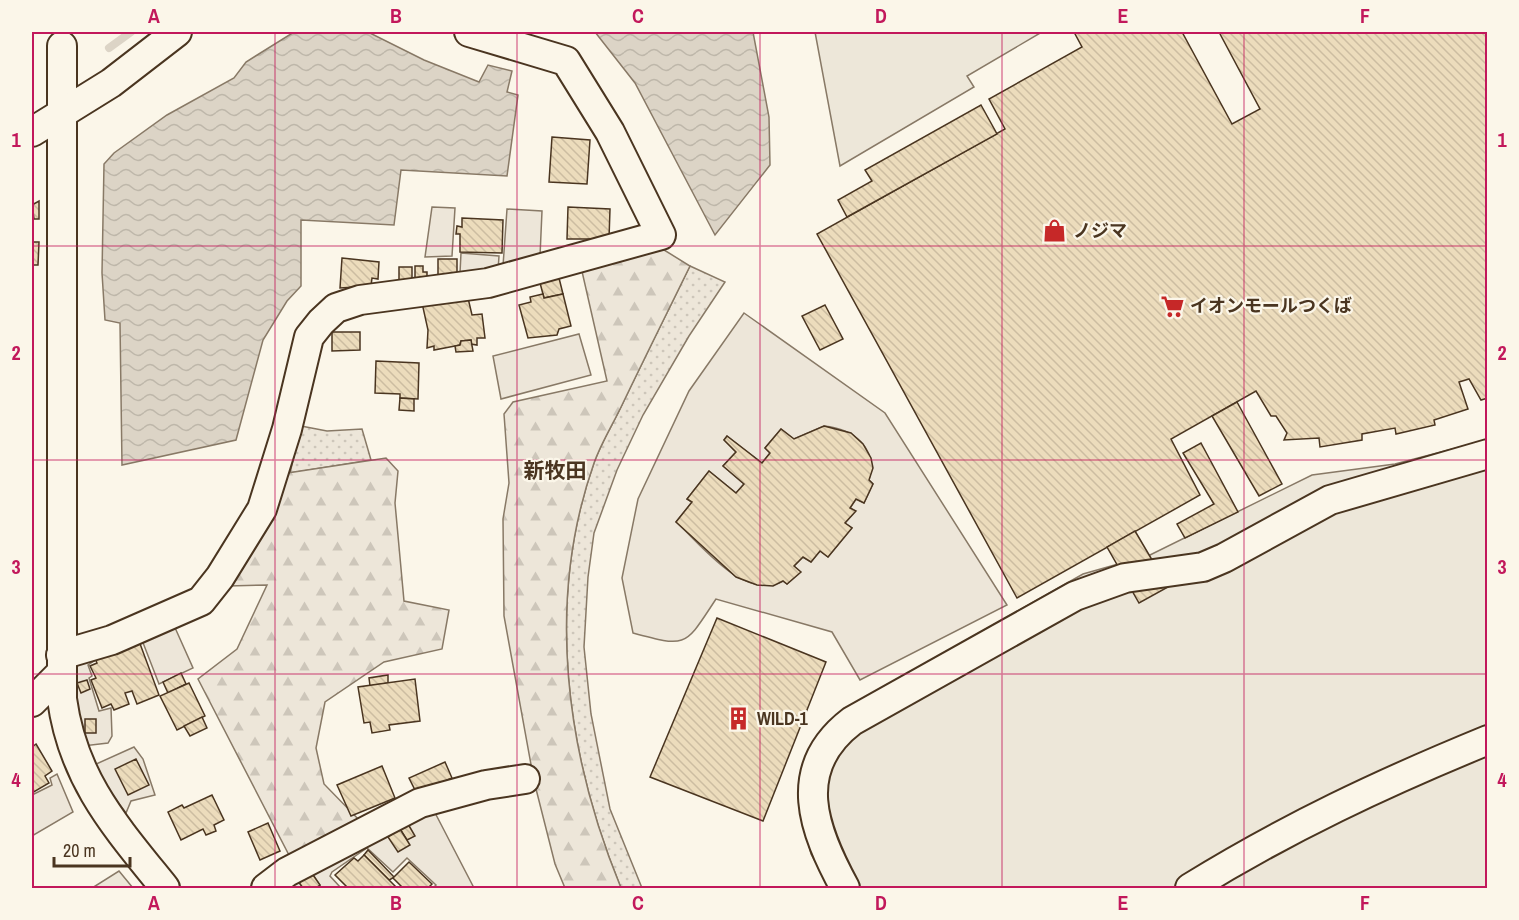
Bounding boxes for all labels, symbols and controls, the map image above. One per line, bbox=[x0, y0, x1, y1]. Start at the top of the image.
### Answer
text: A bbox=[148, 2, 160, 29]
text: B bbox=[390, 2, 402, 29]
text: C bbox=[632, 2, 644, 29]
text: D bbox=[875, 2, 887, 29]
text: E bbox=[1118, 2, 1129, 29]
text: F bbox=[1360, 2, 1370, 29]
text: 1 bbox=[11, 126, 21, 153]
text: 1 bbox=[1497, 126, 1507, 153]
shop icon: ノジマ bbox=[1042, 218, 1068, 244]
place label: ノジマ bbox=[1073, 218, 1127, 243]
supermarket icon: イオンモールつくば bbox=[1159, 293, 1185, 319]
place label: イオンモールつくば bbox=[1190, 293, 1352, 318]
text: 2 bbox=[11, 339, 21, 366]
text: 2 bbox=[1497, 339, 1507, 366]
district label: 新牧田 bbox=[524, 456, 587, 485]
text: 3 bbox=[11, 553, 21, 580]
text: 3 bbox=[1497, 553, 1507, 580]
building icon: WILD-1 bbox=[726, 706, 752, 732]
place label: WILD-1 bbox=[757, 706, 809, 731]
text: 4 bbox=[11, 766, 21, 793]
text: 4 bbox=[1497, 766, 1507, 793]
scale bar bbox=[54, 830, 130, 868]
text: 20 m bbox=[63, 838, 96, 863]
text: A bbox=[148, 889, 160, 916]
text: B bbox=[390, 889, 402, 916]
text: C bbox=[632, 889, 644, 916]
text: D bbox=[875, 889, 887, 916]
text: E bbox=[1118, 889, 1129, 916]
text: F bbox=[1360, 889, 1370, 916]

